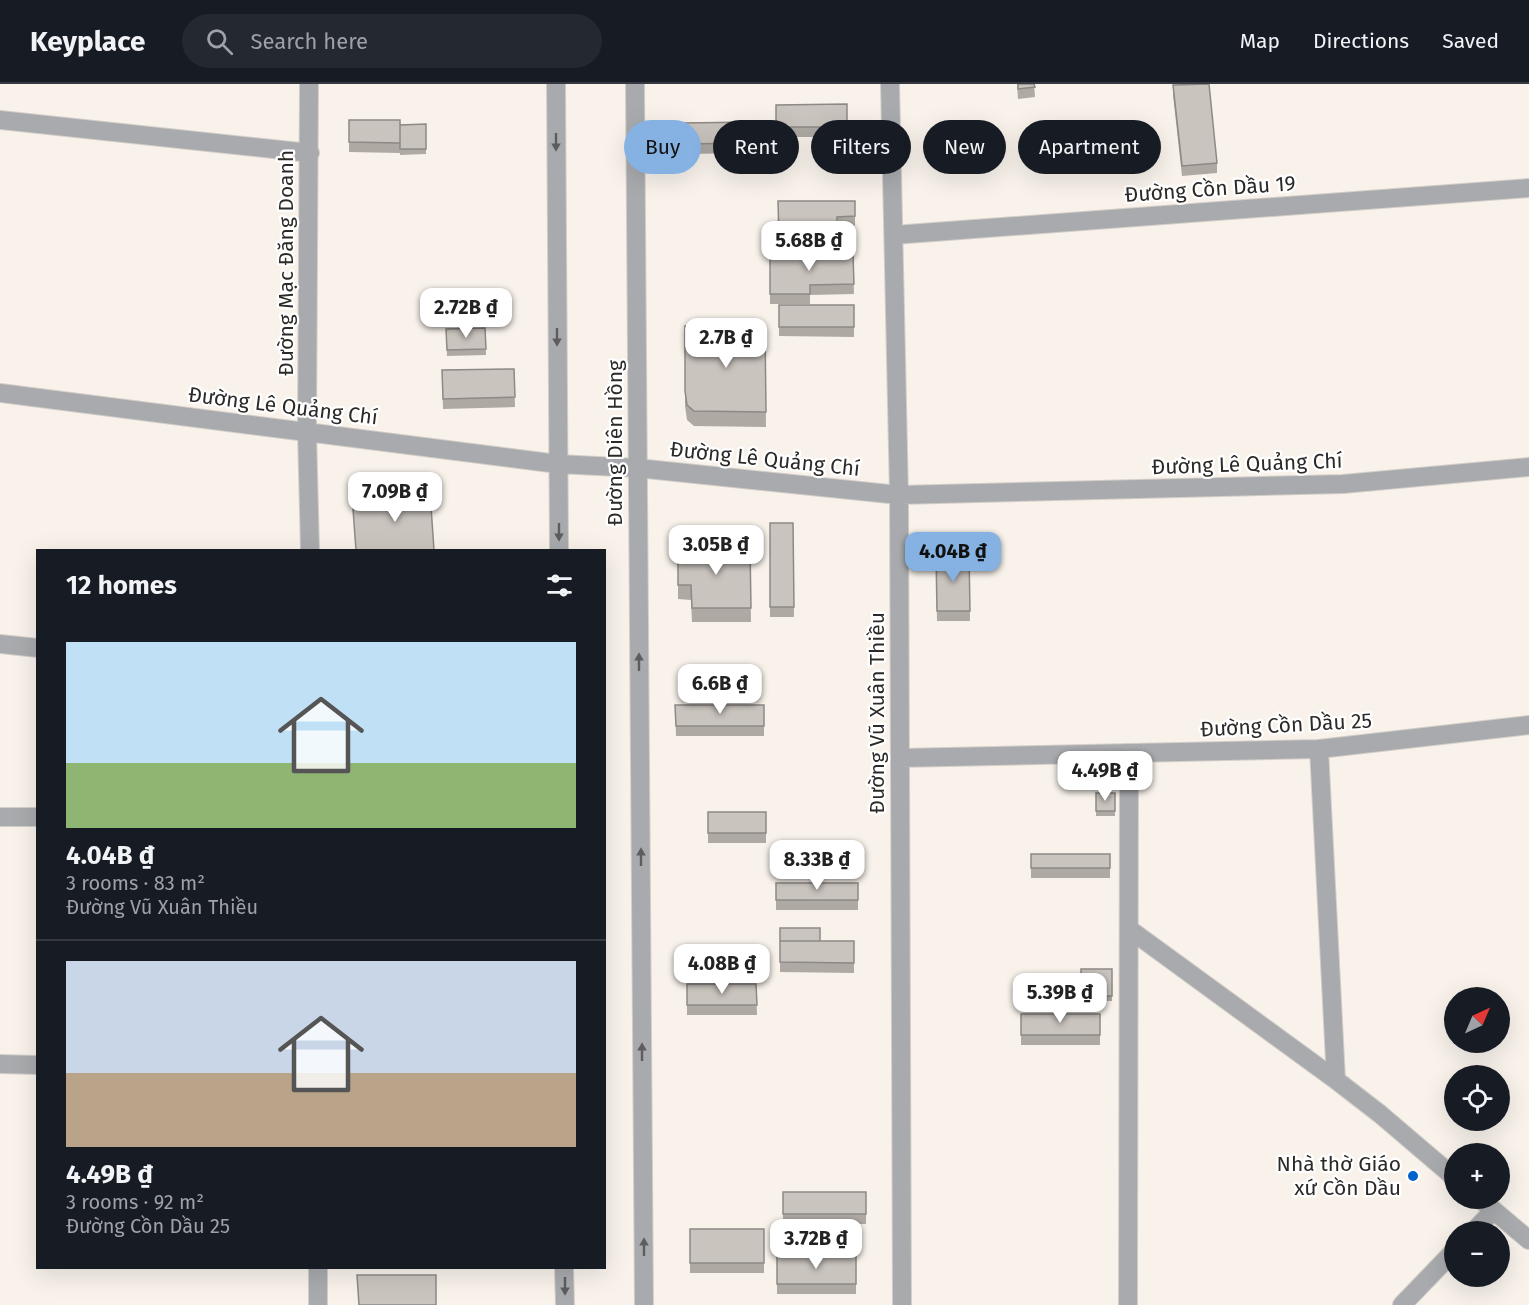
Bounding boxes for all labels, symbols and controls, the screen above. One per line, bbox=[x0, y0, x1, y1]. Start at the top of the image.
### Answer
search box bbox=[182, 14, 602, 68]
text: Keyplace bbox=[30, 25, 146, 58]
icon: search bbox=[203, 25, 236, 58]
text: Search here bbox=[251, 28, 368, 55]
text: Map bbox=[1240, 28, 1280, 54]
text: Directions bbox=[1313, 28, 1409, 54]
text: Saved bbox=[1442, 28, 1499, 54]
chip: Buy bbox=[624, 120, 701, 174]
chip: Rent bbox=[713, 120, 799, 174]
chip: Filters bbox=[811, 120, 911, 174]
chip: New bbox=[923, 120, 1006, 174]
chip: Apartment bbox=[1018, 120, 1161, 174]
one-way arrow bbox=[552, 133, 561, 152]
street label: Đường Mạc Đăng Doanh bbox=[273, 150, 299, 376]
street label: Đường Cồn Dầu 19 bbox=[1124, 170, 1296, 208]
pin: 5.68B ₫ bbox=[754, 221, 864, 272]
text: 5.68B ₫ bbox=[775, 228, 843, 252]
pin: 2.72B ₫ bbox=[411, 288, 521, 339]
text: 2.72B ₫ bbox=[434, 295, 498, 319]
pin: 2.7B ₫ bbox=[677, 318, 775, 369]
text: 2.7B ₫ bbox=[699, 325, 753, 349]
one-way arrow bbox=[553, 328, 562, 347]
street label: Đường Diên Hồng bbox=[602, 360, 628, 526]
street label: Đường Lê Quảng Chí bbox=[187, 381, 379, 431]
street label: Đường Lê Quảng Chí bbox=[669, 436, 861, 482]
street label: Đường Lê Quảng Chí bbox=[1151, 448, 1343, 480]
pin: 7.09B ₫ bbox=[340, 472, 450, 523]
text: 7.09B ₫ bbox=[362, 479, 428, 503]
one-way arrow bbox=[554, 523, 564, 542]
pin: 3.05B ₫ bbox=[661, 525, 771, 576]
text: 3.05B ₫ bbox=[683, 532, 749, 556]
pin: 4.04B ₫ bbox=[898, 532, 1008, 583]
text: 4.04B ₫ bbox=[919, 539, 987, 563]
icon: filters bbox=[543, 569, 576, 602]
text: 12 homes bbox=[66, 570, 177, 601]
street label: Đường Vũ Xuân Thiều bbox=[864, 612, 890, 814]
one-way arrow bbox=[634, 652, 644, 671]
pin: 6.6B ₫ bbox=[671, 664, 769, 715]
text: 6.6B ₫ bbox=[692, 671, 748, 695]
icon: home bbox=[267, 681, 375, 789]
street label: Đường Cồn Dầu 25 bbox=[1199, 708, 1373, 742]
pin: 4.49B ₫ bbox=[1050, 751, 1160, 802]
text: 4.49B ₫ bbox=[1072, 758, 1139, 782]
text: 4.04B ₫ bbox=[66, 840, 154, 871]
pin: 8.33B ₫ bbox=[762, 840, 872, 891]
one-way arrow bbox=[636, 847, 645, 866]
text: 8.33B ₫ bbox=[784, 847, 850, 871]
text: 3 rooms · 83 m² bbox=[66, 871, 205, 895]
text: Đường Vũ Xuân Thiều bbox=[66, 895, 258, 919]
pin: 4.08B ₫ bbox=[667, 944, 777, 995]
text: 4.08B ₫ bbox=[688, 951, 756, 975]
pin: 5.39B ₫ bbox=[1005, 973, 1115, 1024]
text: 5.39B ₫ bbox=[1027, 980, 1093, 1004]
north arrow bbox=[1444, 987, 1510, 1053]
map controls bbox=[1444, 987, 1510, 1287]
icon: home bbox=[267, 1000, 375, 1108]
one-way arrow bbox=[637, 1042, 647, 1061]
button: locate bbox=[1444, 1065, 1510, 1131]
button: + bbox=[1444, 1143, 1510, 1209]
place label: Nhà thờ Giáo xứ Cồn Dầu bbox=[1277, 1151, 1401, 1201]
text: 4.49B ₫ bbox=[66, 1159, 153, 1190]
marker: Nhà thờ Giáo xứ Cồn Dầu bbox=[1406, 1169, 1420, 1183]
text: 3 rooms · 92 m² bbox=[66, 1190, 204, 1214]
text: Đường Cồn Dầu 25 bbox=[66, 1214, 230, 1238]
pin: 3.72B ₫ bbox=[761, 1219, 871, 1270]
button: − bbox=[1444, 1221, 1510, 1287]
text: 3.72B ₫ bbox=[784, 1226, 848, 1250]
one-way arrow bbox=[639, 1237, 649, 1256]
one-way arrow bbox=[560, 1277, 569, 1296]

